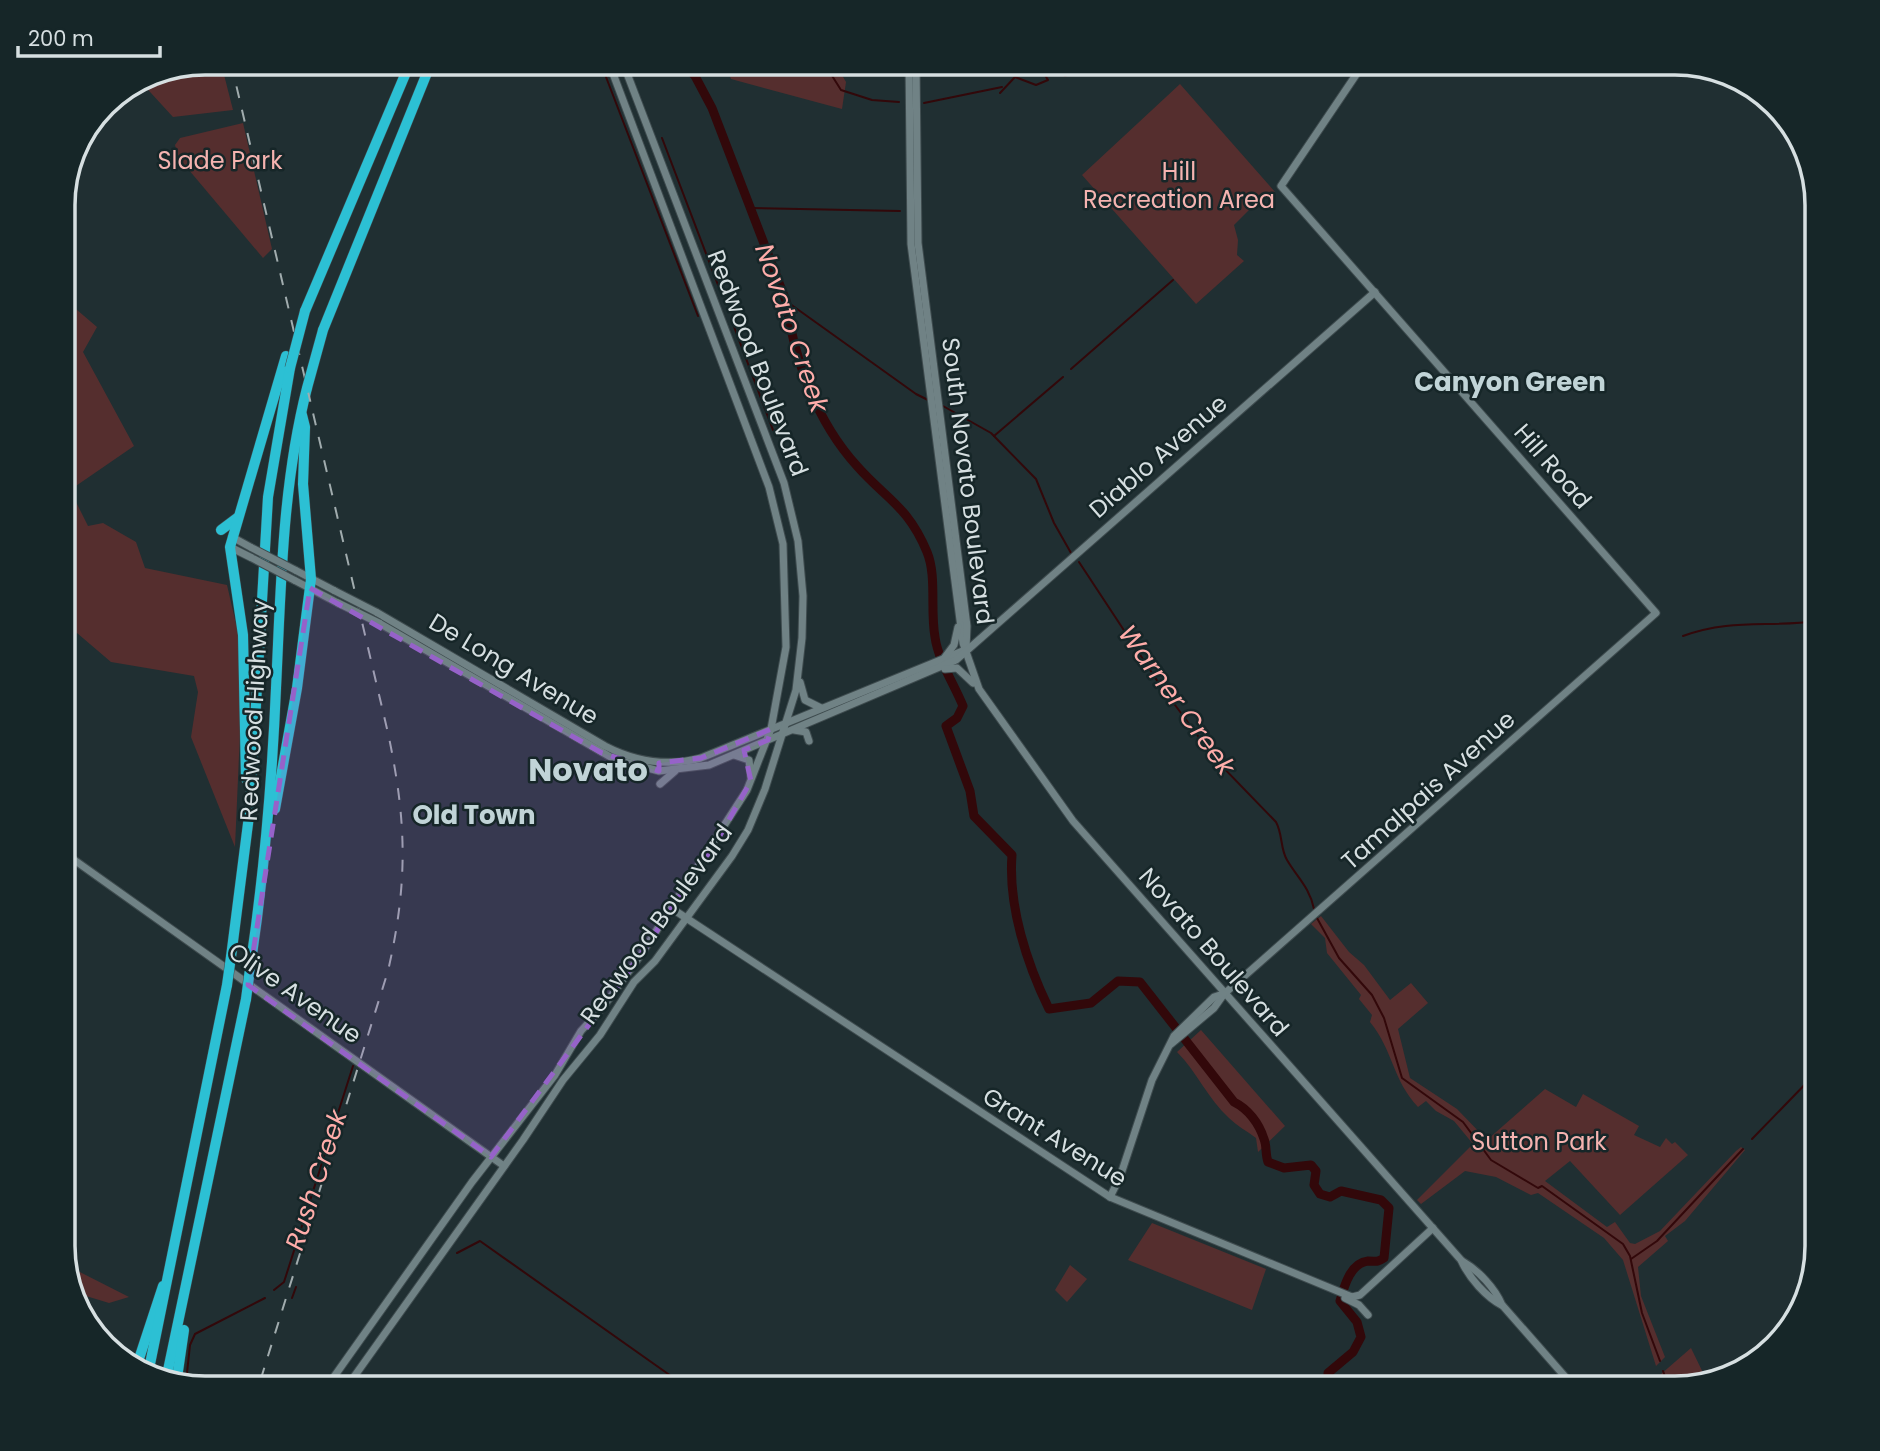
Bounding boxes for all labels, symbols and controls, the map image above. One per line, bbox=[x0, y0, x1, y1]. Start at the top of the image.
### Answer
scale bar bbox=[18, 14, 159, 58]
text: 200 m bbox=[28, 24, 94, 53]
park label: Slade Park bbox=[157, 144, 283, 177]
park label: Hill Recreation Area bbox=[1083, 155, 1275, 216]
water label: Novato Creek bbox=[746, 239, 838, 419]
street label: Redwood Boulevard bbox=[700, 245, 816, 481]
street label: South Novato Boulevard bbox=[934, 336, 1002, 626]
district label: Canyon Green bbox=[1414, 364, 1606, 400]
street label: Diablo Avenue bbox=[1082, 387, 1234, 525]
street label: Hill Road bbox=[1507, 416, 1599, 516]
street label: Redwood Highway bbox=[232, 598, 276, 822]
street label: De Long Avenue bbox=[423, 605, 605, 733]
water label: Warner Creek bbox=[1110, 617, 1245, 784]
street label: Tamalpais Avenue bbox=[1334, 703, 1522, 877]
district label: Novato bbox=[528, 747, 648, 792]
district label: Old Town bbox=[412, 797, 536, 833]
street label: Redwood Boulevard bbox=[572, 817, 740, 1031]
street label: Novato Boulevard bbox=[1132, 861, 1296, 1043]
street label: Olive Avenue bbox=[222, 935, 368, 1051]
street label: Grant Avenue bbox=[977, 1079, 1133, 1195]
water label: Rush Creek bbox=[276, 1104, 356, 1255]
park label: Sutton Park bbox=[1471, 1125, 1607, 1158]

